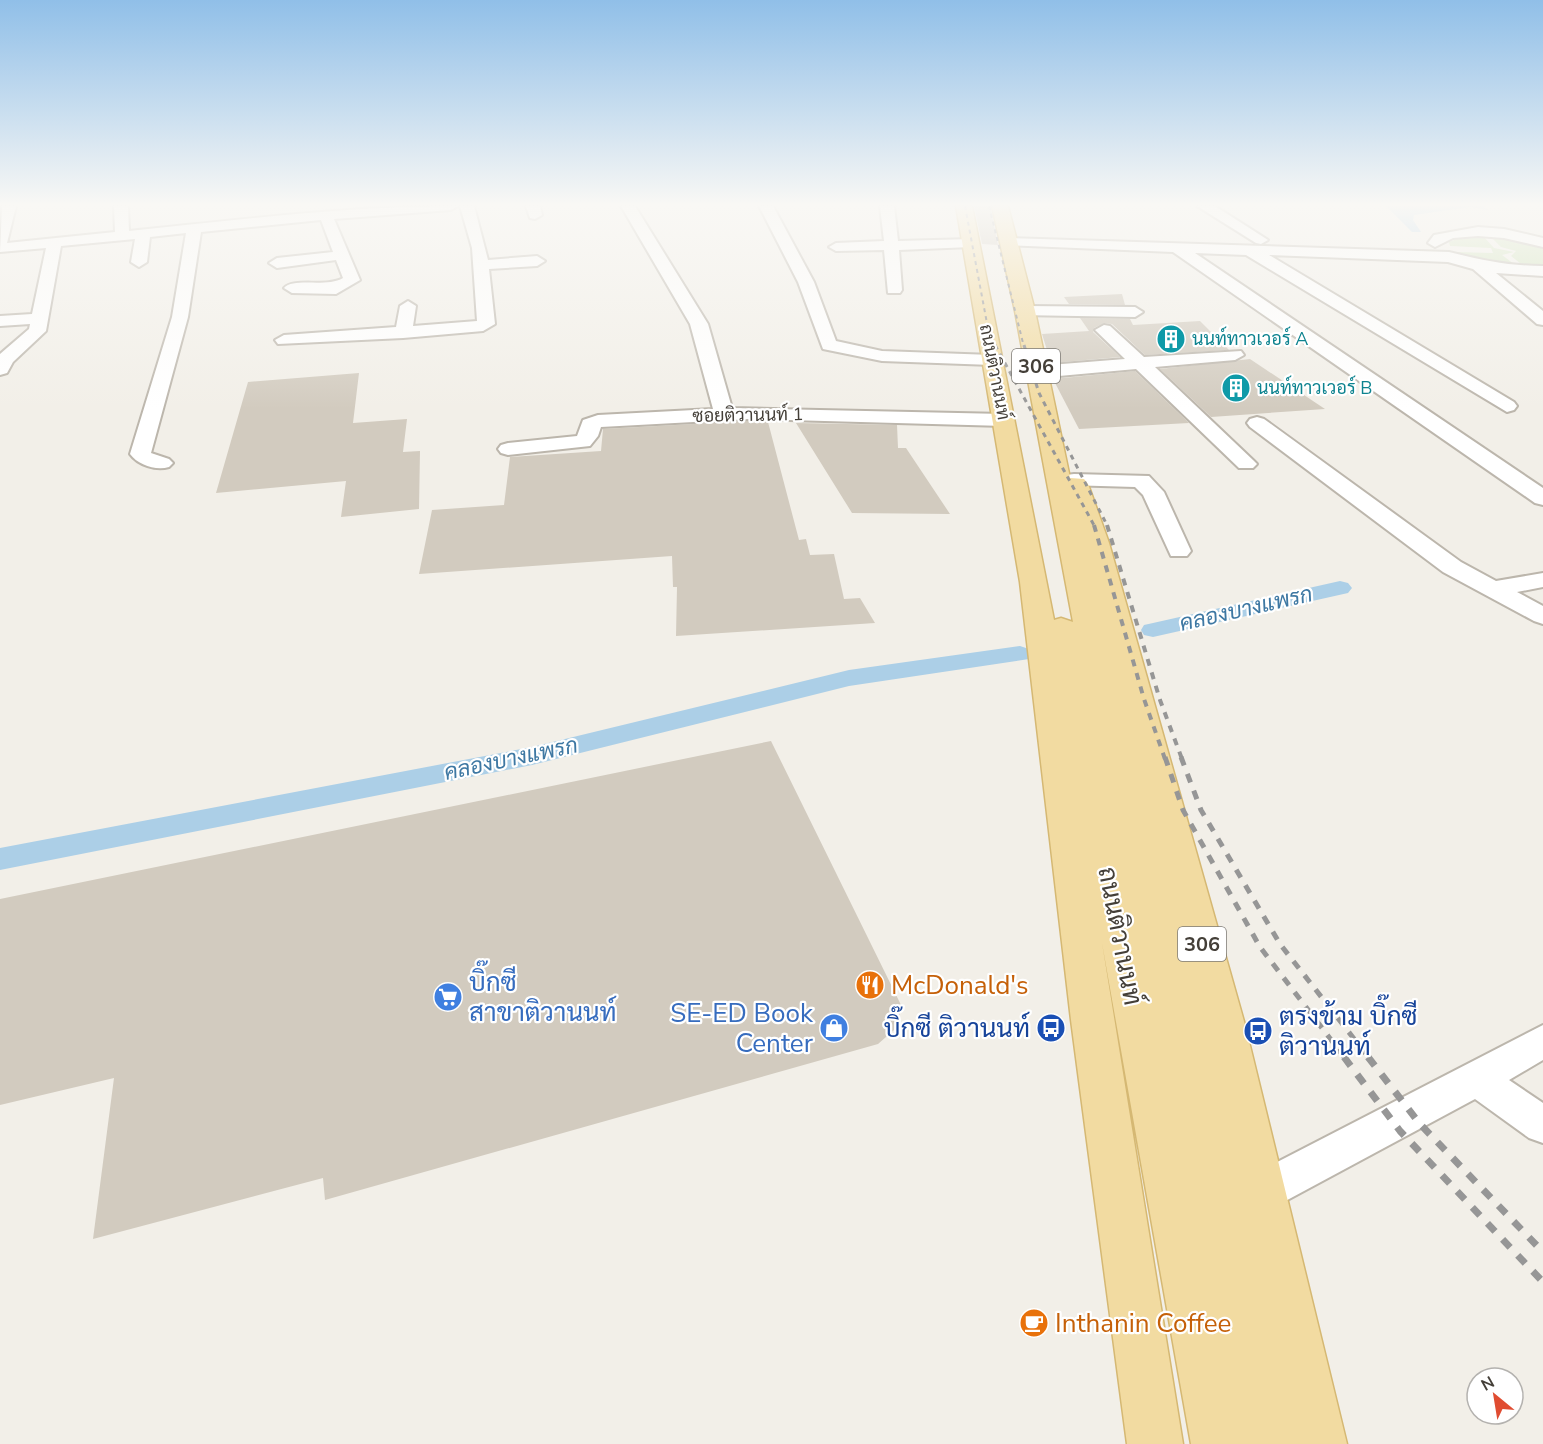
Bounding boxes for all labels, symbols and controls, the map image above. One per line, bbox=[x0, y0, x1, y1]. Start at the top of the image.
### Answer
street label: ถนนติวานนท์ bbox=[974, 322, 1017, 422]
building icon: นนท์ทาวเวอร์ A bbox=[1155, 323, 1187, 355]
place label: นนท์ทาวเวอร์ A bbox=[1192, 326, 1308, 351]
road number: 306 bbox=[1012, 349, 1060, 383]
building icon: นนท์ทาวเวอร์ B bbox=[1220, 372, 1252, 404]
place label: นนท์ทาวเวอร์ B bbox=[1257, 375, 1372, 400]
street label: ซอยติวานนท์ 1 bbox=[692, 401, 804, 428]
water label: คลองบางแพรก bbox=[1177, 579, 1315, 639]
water label: คลองบางแพรก bbox=[442, 730, 580, 788]
street label: ถนนติวานนท์ bbox=[1089, 864, 1151, 1008]
road number: 306 bbox=[1178, 927, 1226, 961]
place label: บิ๊กซี สาขาติวานนท์ bbox=[469, 960, 617, 1030]
place label: McDonald's bbox=[891, 968, 1029, 1003]
restaurant icon: McDonald's bbox=[854, 969, 886, 1001]
supermarket icon: บิ๊กซี สาขาติวานนท์ bbox=[432, 981, 464, 1013]
place label: ตรงข้าม บิ๊กซี ติวานนท์ bbox=[1279, 994, 1418, 1064]
place label: SE-ED Book Center bbox=[670, 996, 814, 1061]
place label: บิ๊กซี ติวานนท์ bbox=[884, 1006, 1030, 1046]
shop icon: SE-ED Book Center bbox=[818, 1012, 850, 1044]
bus stop icon: บิ๊กซี ติวานนท์ bbox=[1035, 1012, 1067, 1044]
bus stop icon: ตรงข้าม บิ๊กซี ติวานนท์ bbox=[1242, 1015, 1274, 1047]
place label: Inthanin Coffee bbox=[1055, 1306, 1231, 1341]
cafe icon: Inthanin Coffee bbox=[1018, 1307, 1050, 1339]
north arrow bbox=[1465, 1366, 1525, 1426]
text: N bbox=[1477, 1371, 1499, 1396]

